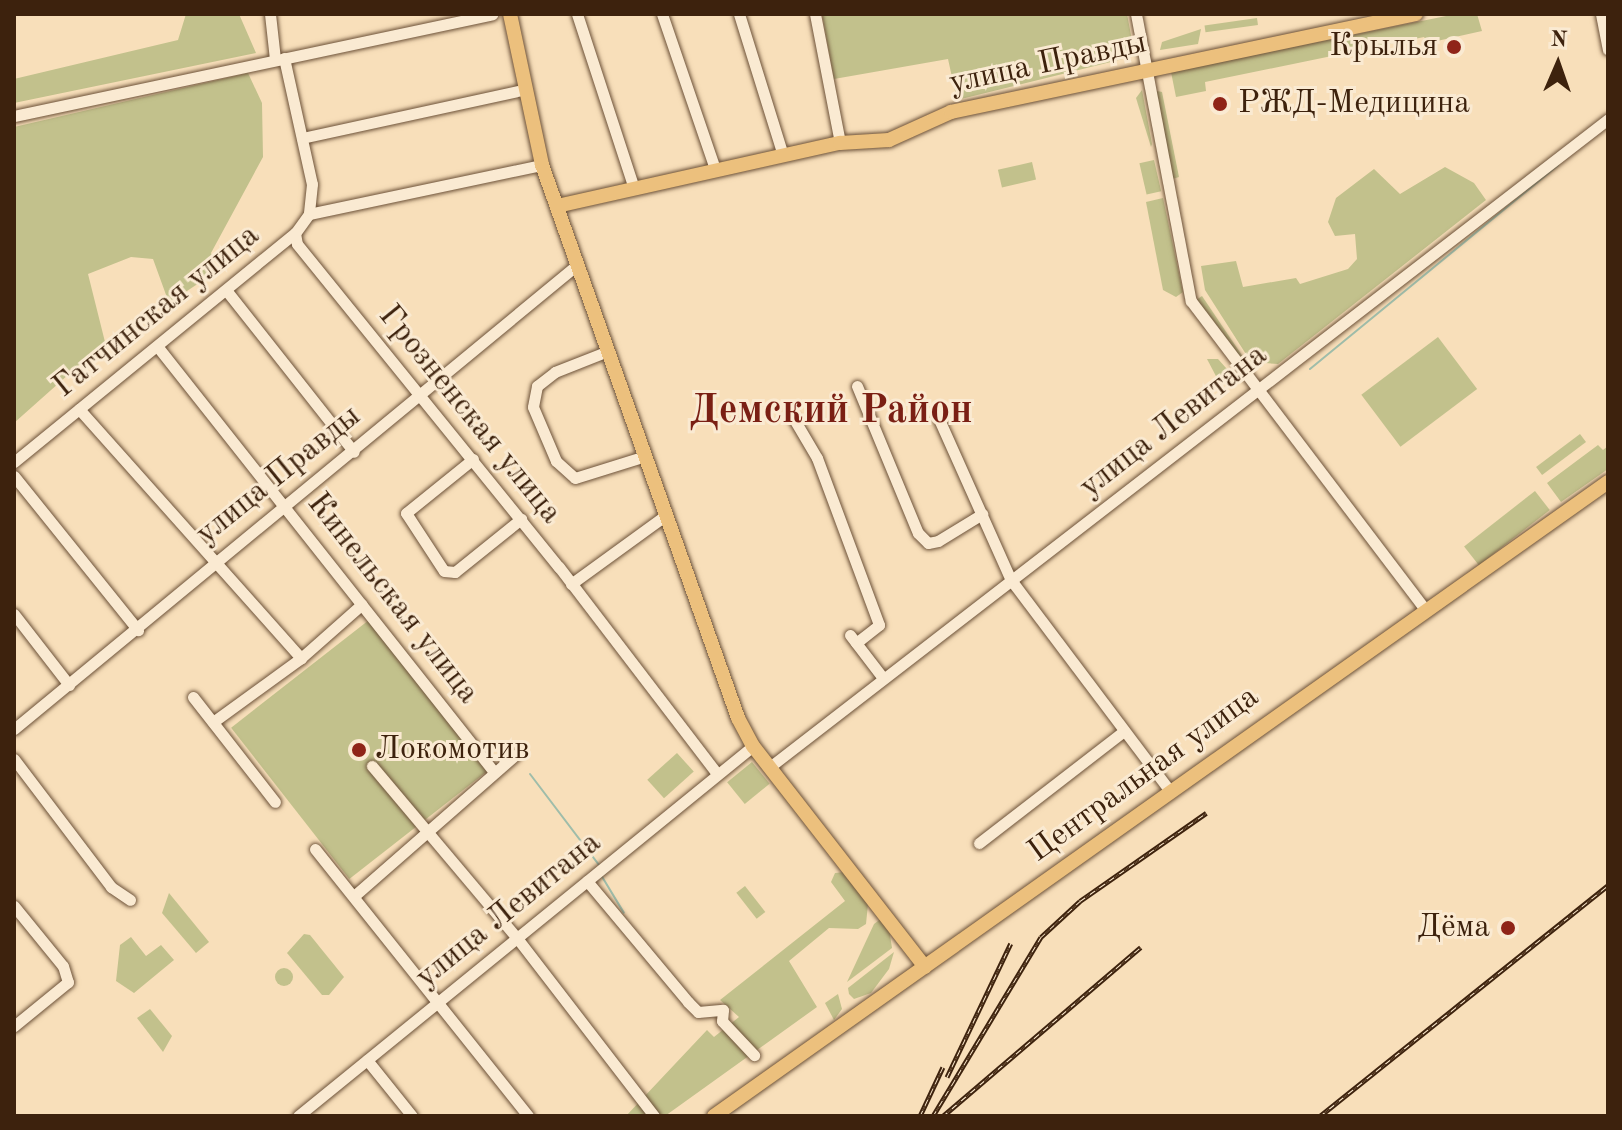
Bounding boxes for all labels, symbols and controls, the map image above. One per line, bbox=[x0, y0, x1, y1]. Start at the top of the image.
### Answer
street label: улица Правды bbox=[946, 24, 1150, 104]
north arrow bbox=[1518, 24, 1598, 104]
place label: Крылья bbox=[1329, 28, 1438, 66]
text: N bbox=[1550, 29, 1568, 51]
marker: Крылья bbox=[1445, 38, 1463, 56]
place label: РЖД-Медицина bbox=[1238, 85, 1470, 123]
marker: РЖД-Медицина bbox=[1209, 93, 1231, 115]
street label: Гатчинская улица bbox=[46, 217, 268, 407]
street label: Грозненская улица bbox=[369, 298, 569, 532]
street label: улица Левитана bbox=[1073, 337, 1275, 507]
district label: Демский Район bbox=[689, 388, 973, 436]
street label: улица Правды bbox=[189, 398, 369, 554]
street label: Кинельская улица bbox=[298, 486, 486, 712]
street label: Центральная улица bbox=[1021, 678, 1267, 872]
place label: Локомотив bbox=[375, 731, 530, 769]
marker: Локомотив bbox=[350, 741, 368, 759]
street label: улица Левитана bbox=[409, 825, 609, 997]
place label: Дёма bbox=[1417, 909, 1490, 947]
marker: Дёма bbox=[1497, 917, 1519, 939]

